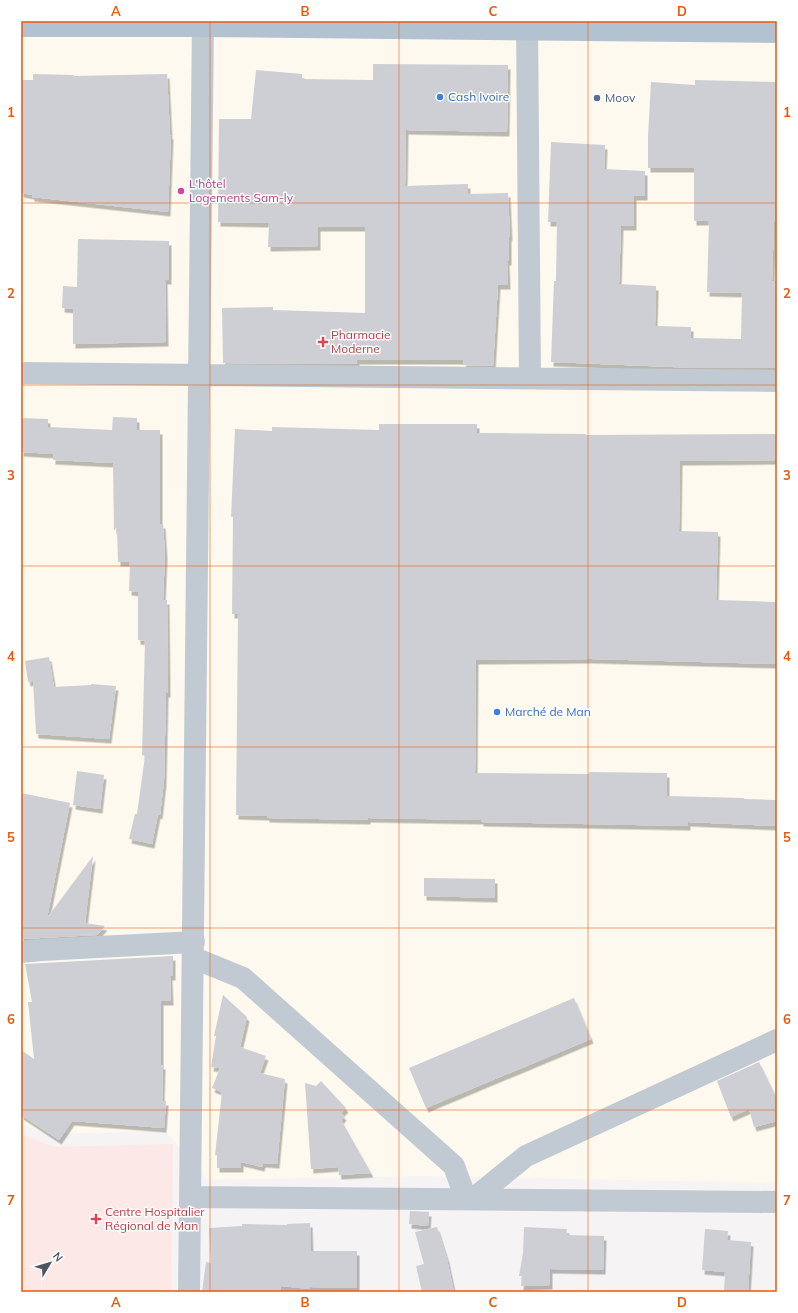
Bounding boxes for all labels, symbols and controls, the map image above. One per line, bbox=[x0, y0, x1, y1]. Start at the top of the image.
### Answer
text: A bbox=[111, 3, 121, 19]
text: B bbox=[301, 3, 310, 19]
text: C bbox=[489, 3, 498, 19]
text: D bbox=[677, 3, 687, 19]
place label: Cash Ivoire bbox=[448, 89, 509, 104]
place label: Moov bbox=[605, 90, 636, 105]
marker: Cash Ivoire bbox=[435, 92, 445, 102]
marker: Moov bbox=[592, 93, 602, 103]
text: 1 bbox=[7, 104, 15, 120]
text: 1 bbox=[783, 104, 791, 120]
place label: L'hôtel Logements Sam-ly bbox=[189, 176, 294, 205]
marker: L'hôtel Logements Sam-ly bbox=[176, 186, 186, 196]
text: 2 bbox=[7, 285, 15, 301]
text: 2 bbox=[783, 285, 791, 301]
place label: Pharmacie Moderne bbox=[331, 327, 390, 356]
marker: Pharmacie Moderne bbox=[318, 337, 328, 347]
text: 3 bbox=[7, 467, 15, 483]
text: 3 bbox=[783, 467, 791, 483]
text: 4 bbox=[7, 648, 15, 664]
text: 4 bbox=[783, 648, 791, 664]
place label: Marché de Man bbox=[505, 704, 591, 719]
marker: Marché de Man bbox=[492, 707, 502, 717]
text: 5 bbox=[7, 829, 15, 845]
text: 5 bbox=[783, 829, 791, 845]
text: 6 bbox=[7, 1011, 15, 1027]
text: 6 bbox=[783, 1011, 791, 1027]
text: 7 bbox=[7, 1192, 15, 1208]
text: 7 bbox=[783, 1192, 791, 1208]
place label: Centre Hospitalier Régional de Man bbox=[105, 1204, 205, 1233]
marker: Centre Hospitalier Régional de Man bbox=[90, 1213, 102, 1225]
north arrow bbox=[30, 1243, 70, 1283]
text: N bbox=[50, 1249, 66, 1264]
text: A bbox=[111, 1294, 121, 1310]
text: B bbox=[301, 1294, 310, 1310]
text: C bbox=[489, 1294, 498, 1310]
text: D bbox=[677, 1294, 687, 1310]

